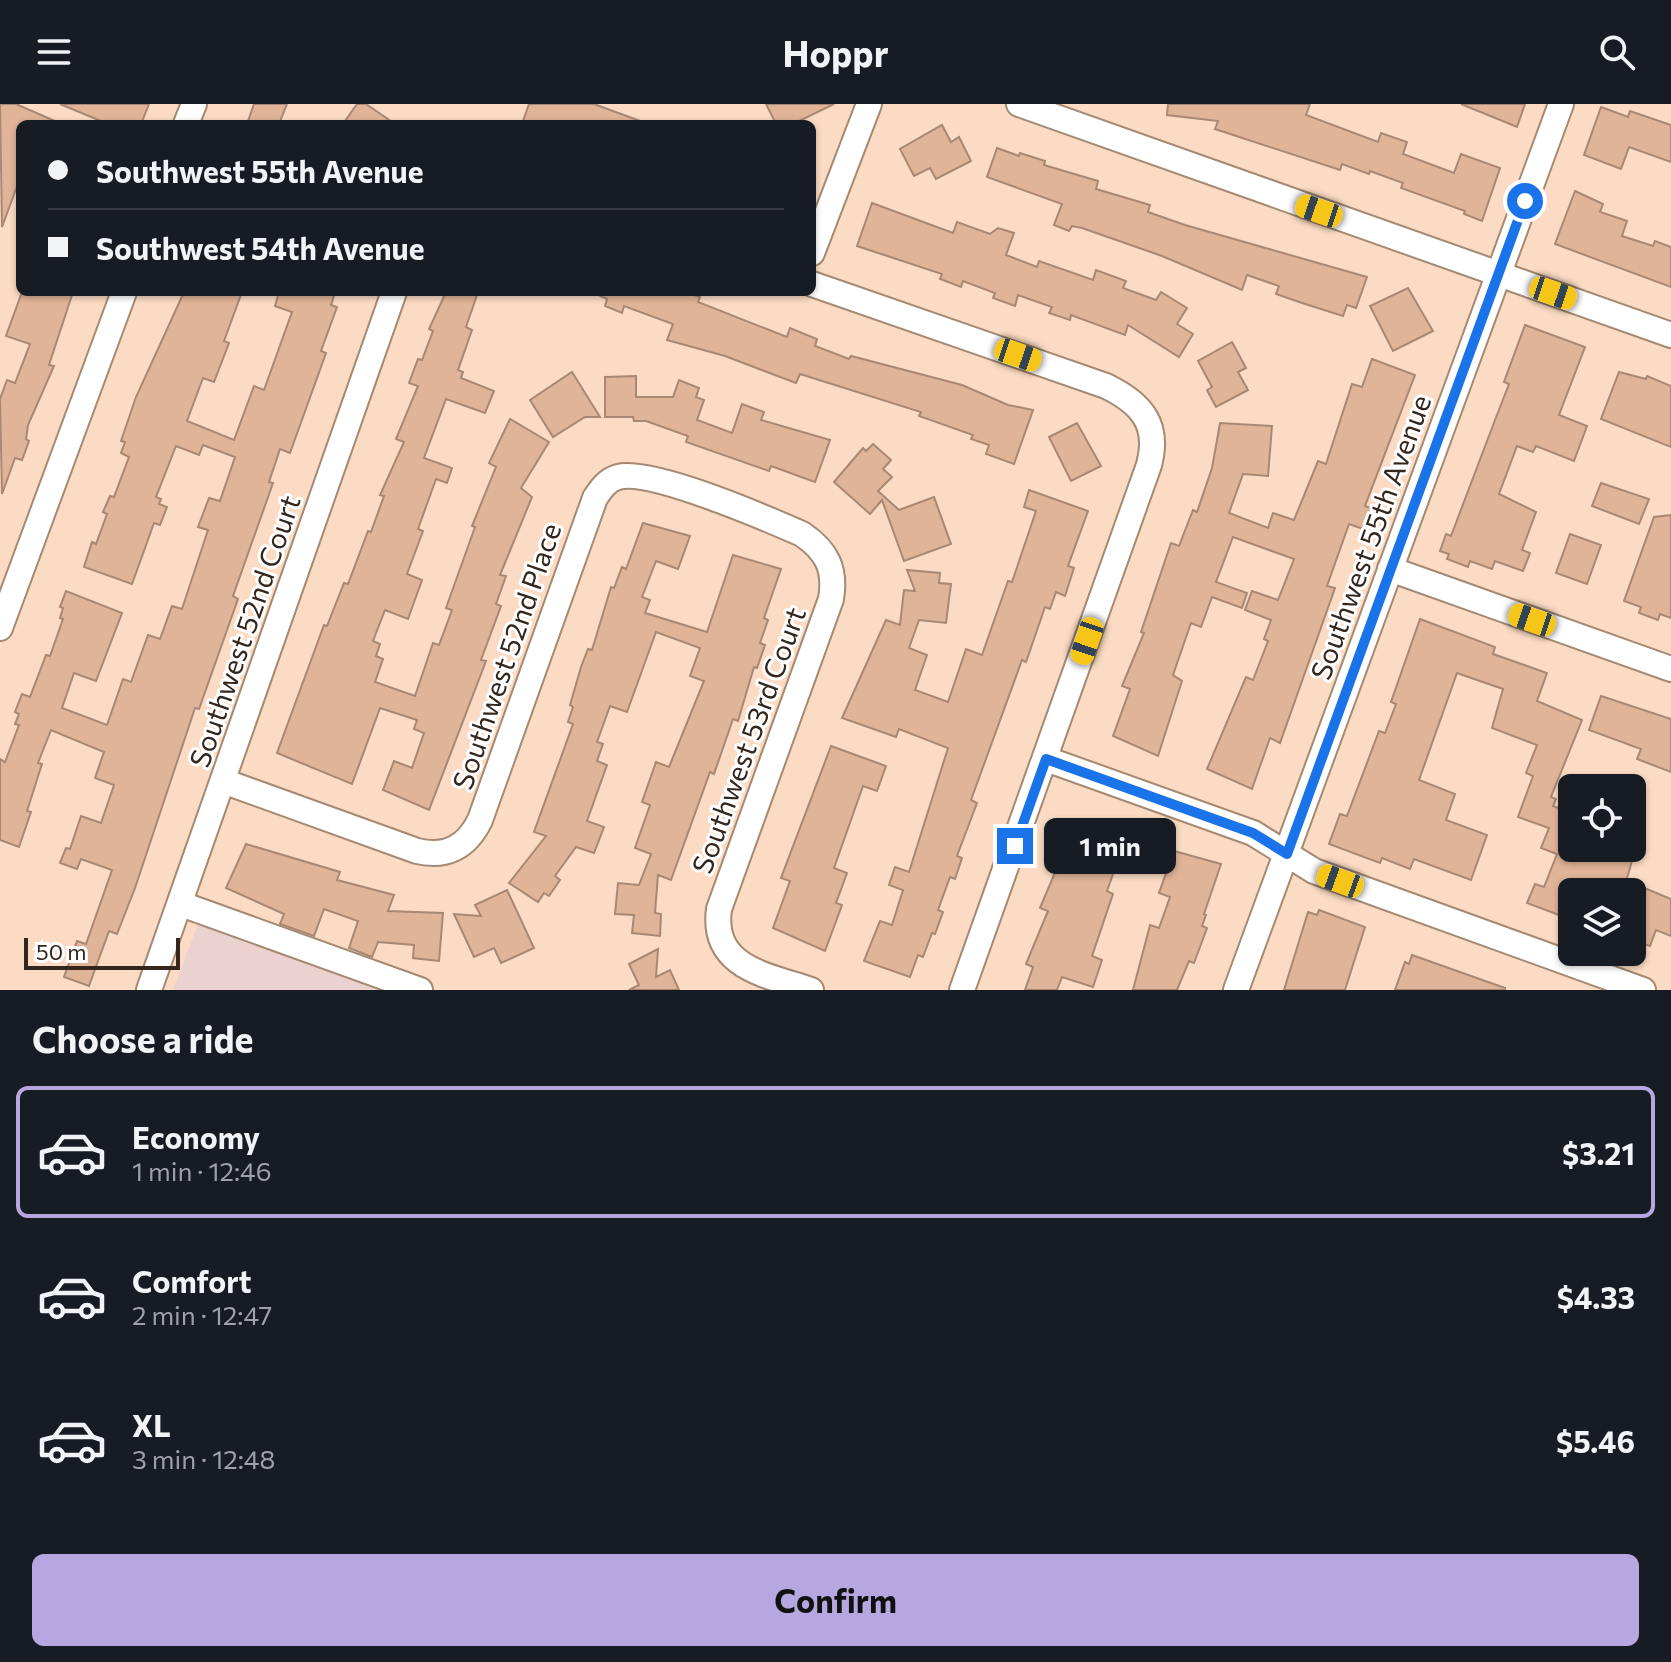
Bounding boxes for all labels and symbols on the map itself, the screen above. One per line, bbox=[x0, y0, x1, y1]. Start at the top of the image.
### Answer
route start bbox=[1507, 183, 1543, 219]
car bbox=[1292, 192, 1346, 230]
car bbox=[1526, 274, 1580, 312]
car bbox=[991, 336, 1045, 374]
street label: Southwest 55th Avenue bbox=[1303, 390, 1437, 684]
street label: Southwest 52nd Court bbox=[181, 490, 307, 772]
street label: Southwest 52nd Place bbox=[444, 518, 568, 794]
car bbox=[1505, 601, 1559, 639]
street label: Southwest 53rd Court bbox=[684, 602, 812, 878]
car bbox=[1068, 614, 1106, 668]
callout: 1 min bbox=[1043, 818, 1175, 874]
route end bbox=[997, 828, 1033, 864]
car bbox=[1313, 862, 1367, 900]
scale bar bbox=[24, 934, 180, 970]

